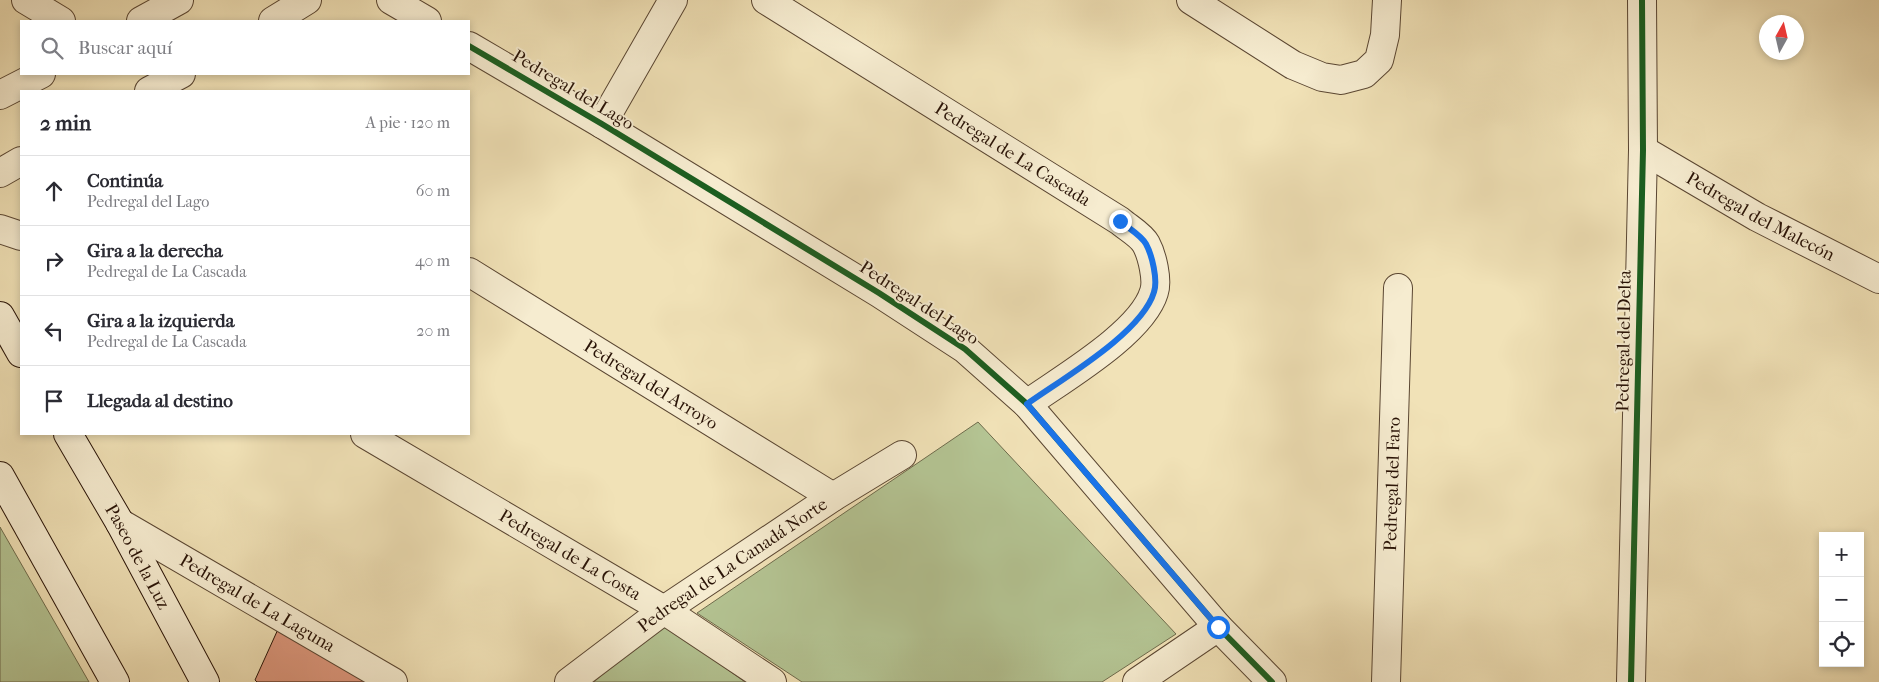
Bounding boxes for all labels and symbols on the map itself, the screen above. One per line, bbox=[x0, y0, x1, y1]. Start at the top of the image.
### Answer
north arrow bbox=[1759, 15, 1804, 60]
street label: Pedregal del Lago bbox=[509, 46, 637, 134]
street label: Pedregal de La Cascada bbox=[931, 98, 1095, 211]
street label: Pedregal del Malecón bbox=[1683, 167, 1839, 265]
route end bbox=[1109, 210, 1132, 233]
street label: Pedregal del Lago bbox=[855, 257, 983, 349]
street label: Pedregal del Delta bbox=[1612, 269, 1636, 412]
street label: Pedregal del Arroyo bbox=[580, 335, 722, 434]
street label: Pedregal del Faro bbox=[1379, 417, 1405, 552]
street label: Pedregal de La Canadá Norte bbox=[633, 493, 831, 637]
street label: Paseo de la Luz bbox=[101, 500, 175, 613]
street label: Pedregal de La Costa bbox=[495, 505, 645, 605]
street label: Pedregal de La Laguna bbox=[176, 550, 339, 657]
route start bbox=[1207, 616, 1230, 639]

